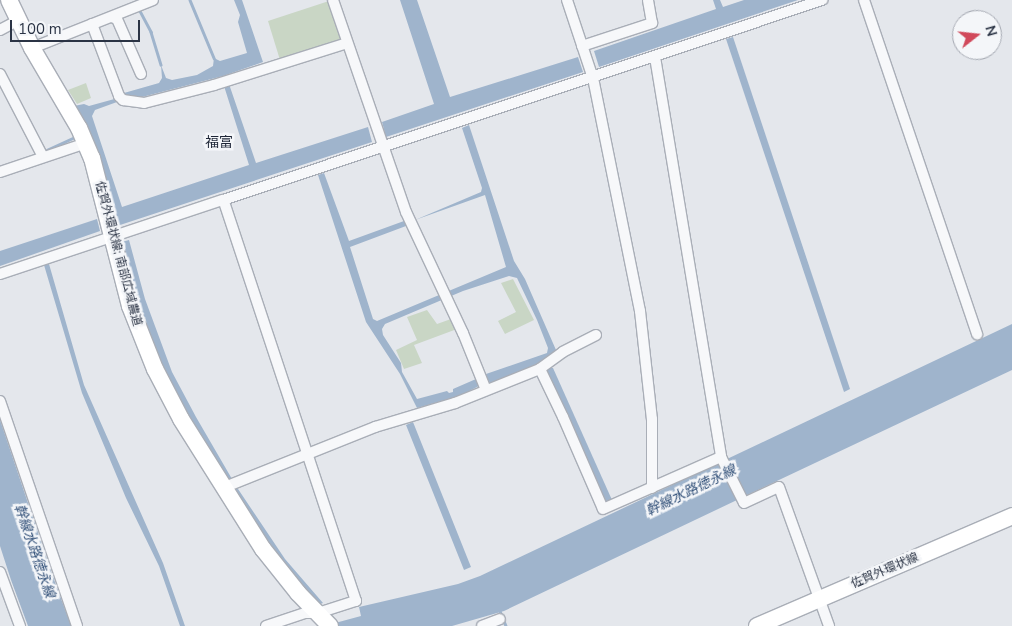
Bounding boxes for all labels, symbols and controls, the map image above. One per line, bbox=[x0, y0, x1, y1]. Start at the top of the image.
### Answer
scale bar bbox=[12, 10, 142, 42]
north arrow bbox=[952, 10, 1002, 60]
text: 100 m bbox=[18, 19, 62, 39]
text: N bbox=[980, 23, 1002, 39]
district label: 福富 bbox=[205, 135, 233, 151]
street label: 佐賀外環状線; 南部広域農道 bbox=[92, 180, 144, 328]
water label: 幹線水路徳永線 bbox=[643, 462, 739, 520]
water label: 幹線水路徳永線 bbox=[10, 502, 58, 600]
street label: 佐賀外環状線 bbox=[849, 550, 921, 592]

